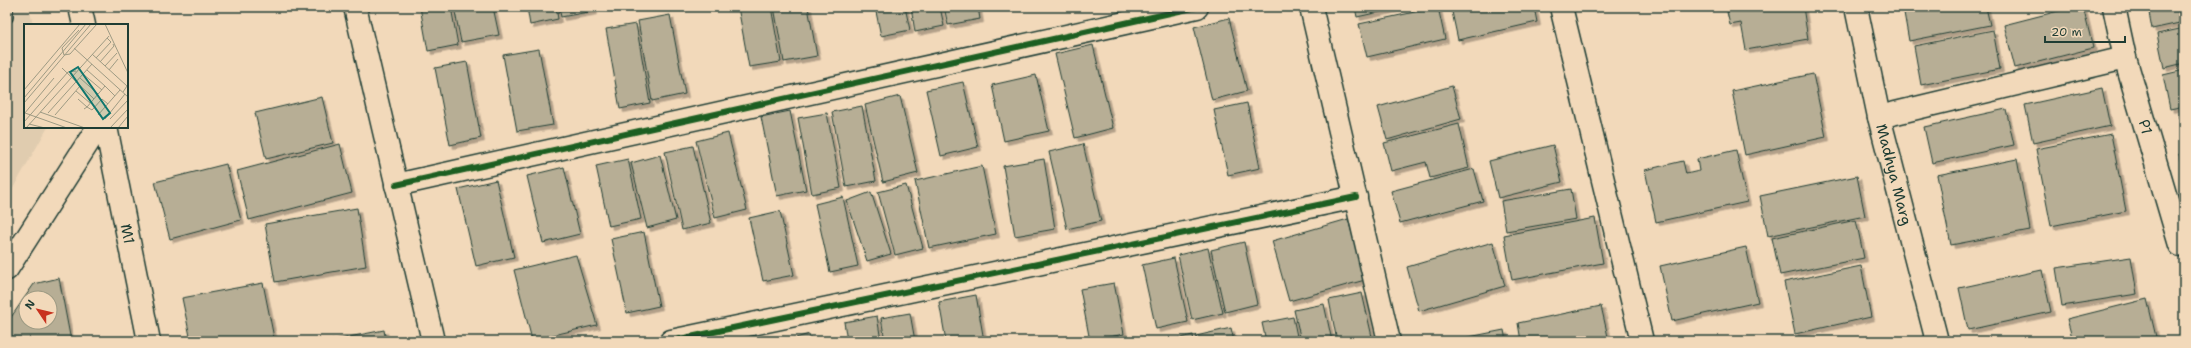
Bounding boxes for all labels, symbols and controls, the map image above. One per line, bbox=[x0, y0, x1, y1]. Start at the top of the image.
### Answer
scale bar bbox=[2045, 18, 2125, 44]
inset map bbox=[24, 24, 128, 128]
text: 20 m bbox=[2051, 24, 2082, 40]
street label: P1 bbox=[2134, 117, 2157, 137]
street label: Madhya Marg bbox=[1871, 122, 1917, 228]
street label: M1 bbox=[116, 222, 139, 246]
north arrow bbox=[18, 290, 58, 330]
text: N bbox=[22, 296, 39, 312]

